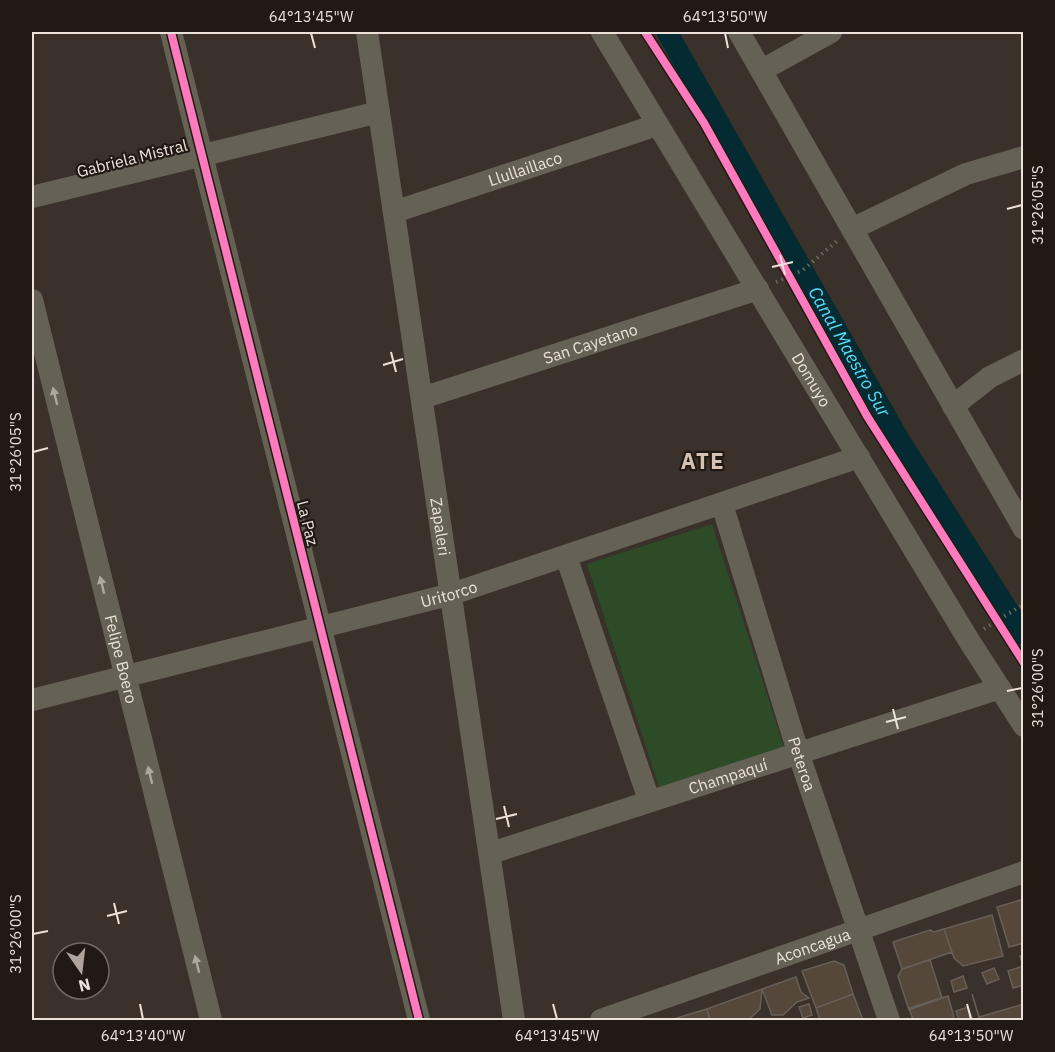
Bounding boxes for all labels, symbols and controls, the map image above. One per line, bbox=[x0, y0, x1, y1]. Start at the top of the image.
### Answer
text: 64°13'45"W bbox=[269, 7, 354, 26]
text: 64°13'50"W bbox=[683, 7, 768, 26]
street label: Gabriela Mistral bbox=[75, 135, 189, 181]
street label: Llullaillaco bbox=[485, 147, 565, 190]
text: 31°26'05"S bbox=[1028, 165, 1047, 245]
water label: Canal Maestro Sur bbox=[803, 282, 896, 421]
street label: San Cayetano bbox=[541, 319, 640, 368]
street label: Domuyo bbox=[788, 349, 836, 410]
one-way arrow bbox=[50, 387, 60, 405]
text: 31°26'05"S bbox=[6, 412, 25, 492]
district label: ATE bbox=[681, 446, 725, 475]
street label: Zapaleri bbox=[426, 496, 455, 557]
street label: La Paz bbox=[293, 498, 323, 548]
one-way arrow bbox=[97, 576, 107, 594]
street label: Uritorco bbox=[418, 576, 480, 612]
street label: Felipe Boero bbox=[101, 613, 142, 705]
text: 31°26'00"S bbox=[1028, 648, 1047, 728]
street label: Peteroa bbox=[784, 734, 821, 794]
street label: Champaquí bbox=[686, 754, 770, 798]
one-way arrow bbox=[144, 765, 154, 784]
text: 31°26'00"S bbox=[6, 894, 25, 974]
street label: Aconcagua bbox=[772, 923, 853, 968]
north arrow bbox=[51, 941, 111, 1001]
one-way arrow bbox=[191, 955, 201, 973]
text: N bbox=[77, 974, 93, 997]
text: 64°13'40"W bbox=[101, 1026, 186, 1045]
text: 64°13'45"W bbox=[515, 1026, 600, 1045]
text: 64°13'50"W bbox=[929, 1026, 1014, 1045]

